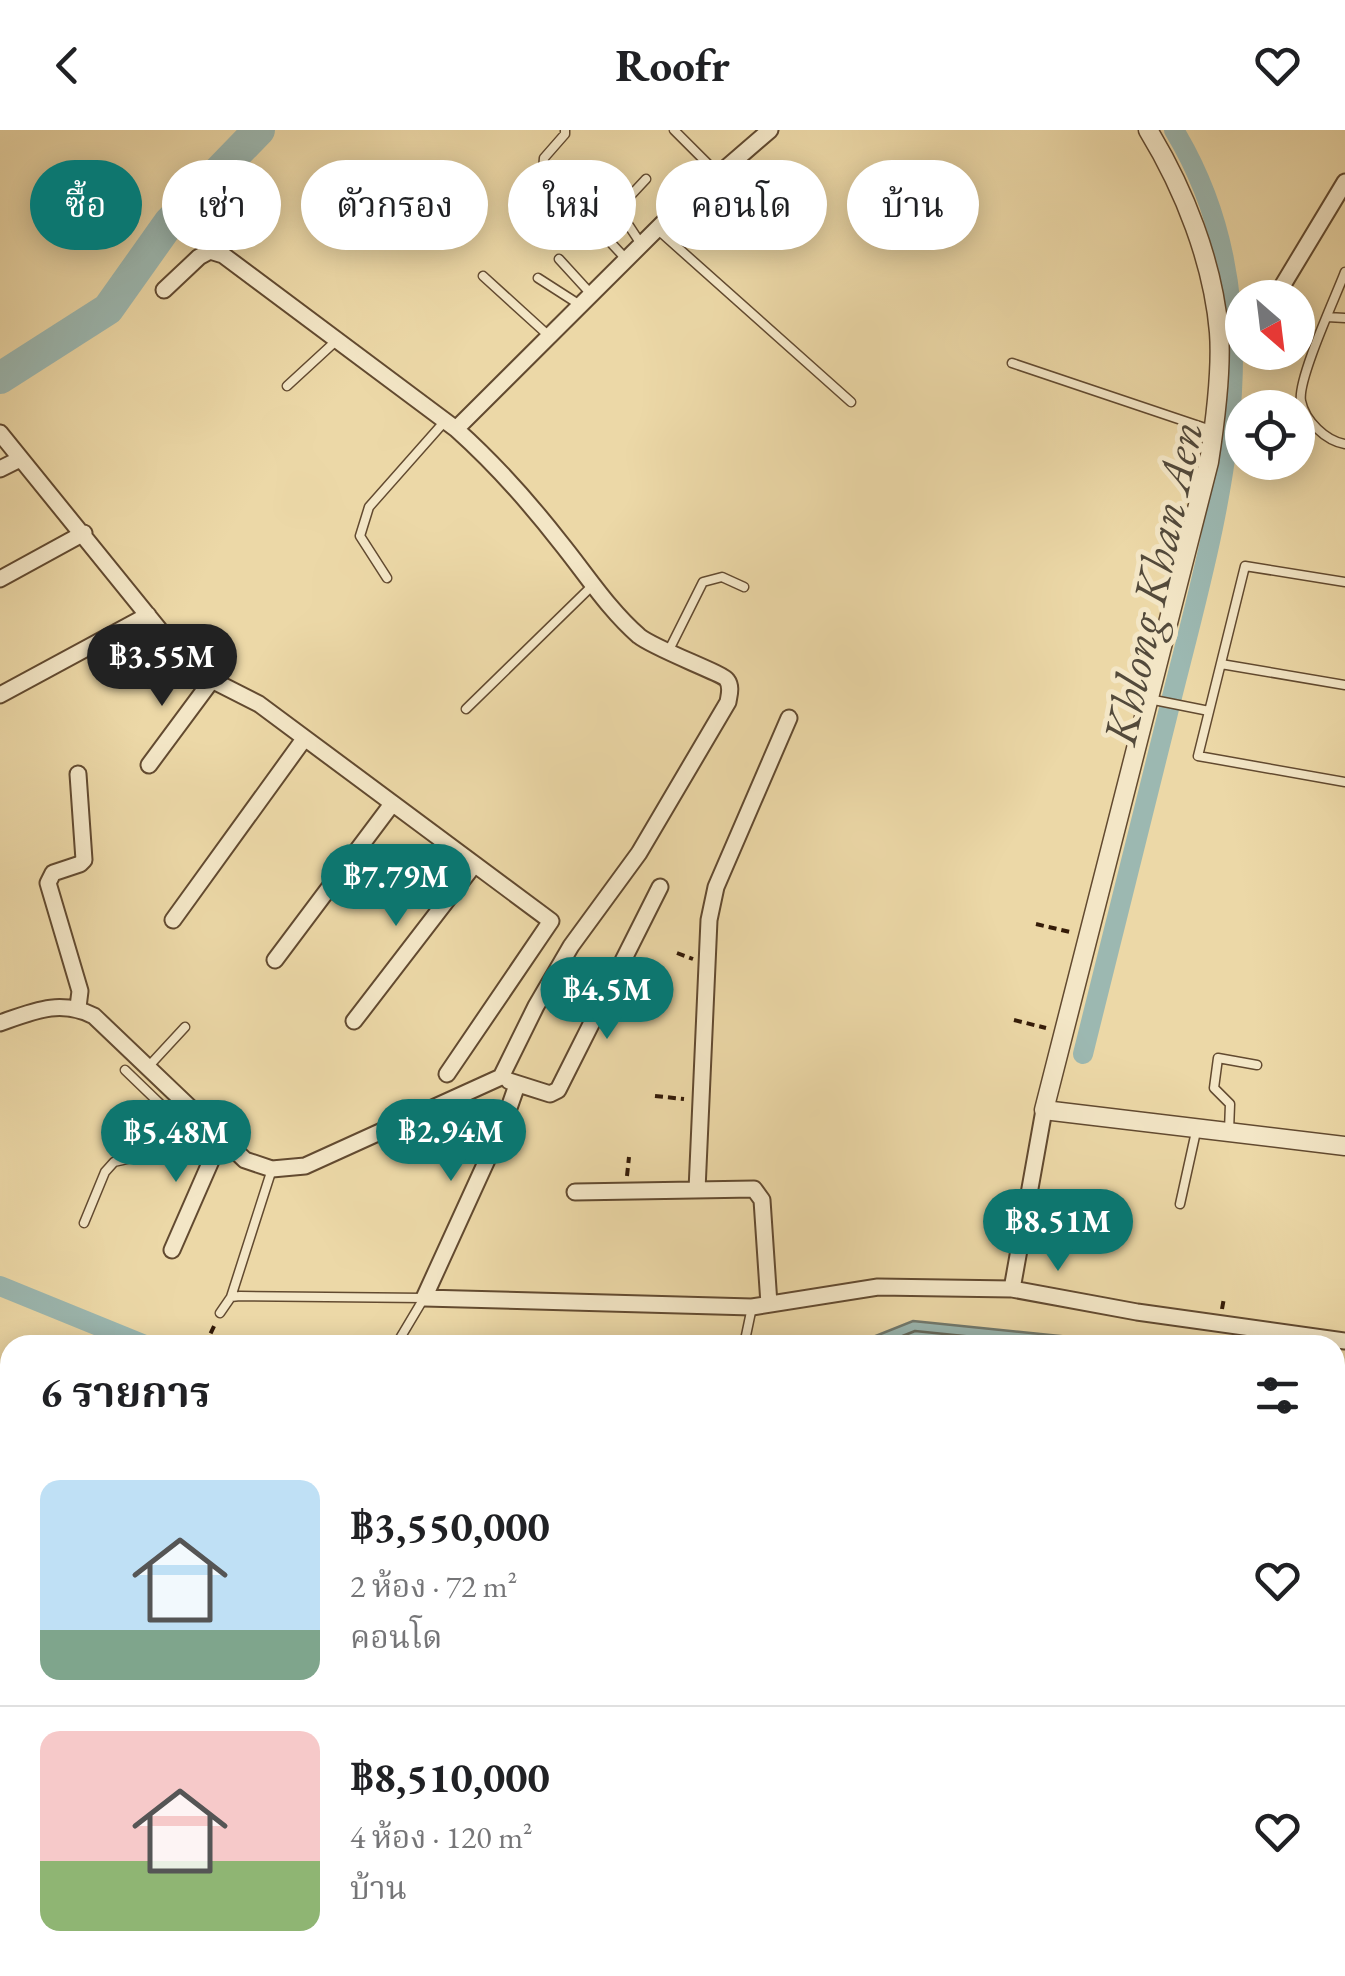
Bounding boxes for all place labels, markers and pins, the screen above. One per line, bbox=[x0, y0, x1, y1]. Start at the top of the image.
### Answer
pin: ฿3.55M bbox=[81, 624, 243, 709]
pin: ฿7.79M bbox=[315, 844, 477, 929]
pin: ฿4.5M bbox=[537, 957, 677, 1042]
pin: ฿2.94M bbox=[370, 1099, 532, 1184]
pin: ฿5.48M bbox=[95, 1100, 257, 1185]
pin: ฿8.51M bbox=[977, 1189, 1139, 1274]

